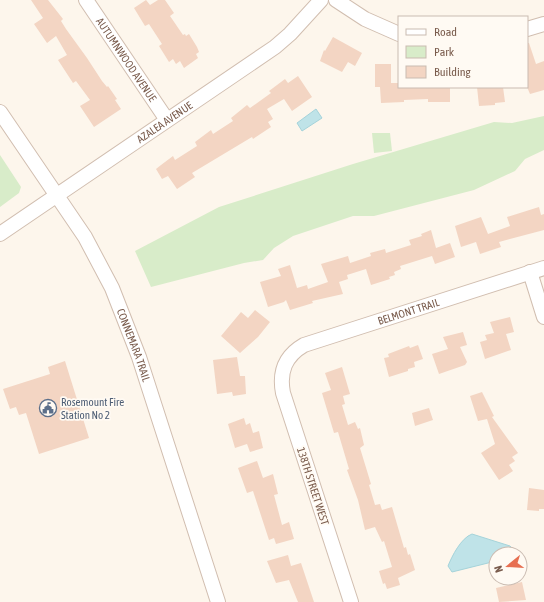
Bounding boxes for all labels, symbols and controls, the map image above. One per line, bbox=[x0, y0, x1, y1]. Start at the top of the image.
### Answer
street label: AUTUMNWOOD AVENUE bbox=[94, 16, 159, 104]
legend bbox=[398, 16, 528, 88]
text: Road bbox=[434, 25, 457, 39]
text: Park bbox=[434, 45, 455, 59]
text: Building bbox=[434, 65, 472, 79]
street label: AZALEA AVENUE bbox=[135, 99, 195, 145]
street label: BELMONT TRAIL bbox=[376, 296, 441, 327]
street label: CONNEMARA TRAIL bbox=[115, 307, 153, 384]
place label: Rosemount Fire Station No 2 bbox=[61, 396, 124, 421]
public building icon: Rosemount Fire Station No 2 bbox=[38, 398, 58, 418]
street label: 138TH STREET WEST bbox=[295, 446, 331, 527]
north arrow bbox=[488, 546, 528, 586]
text: N bbox=[492, 564, 505, 574]

